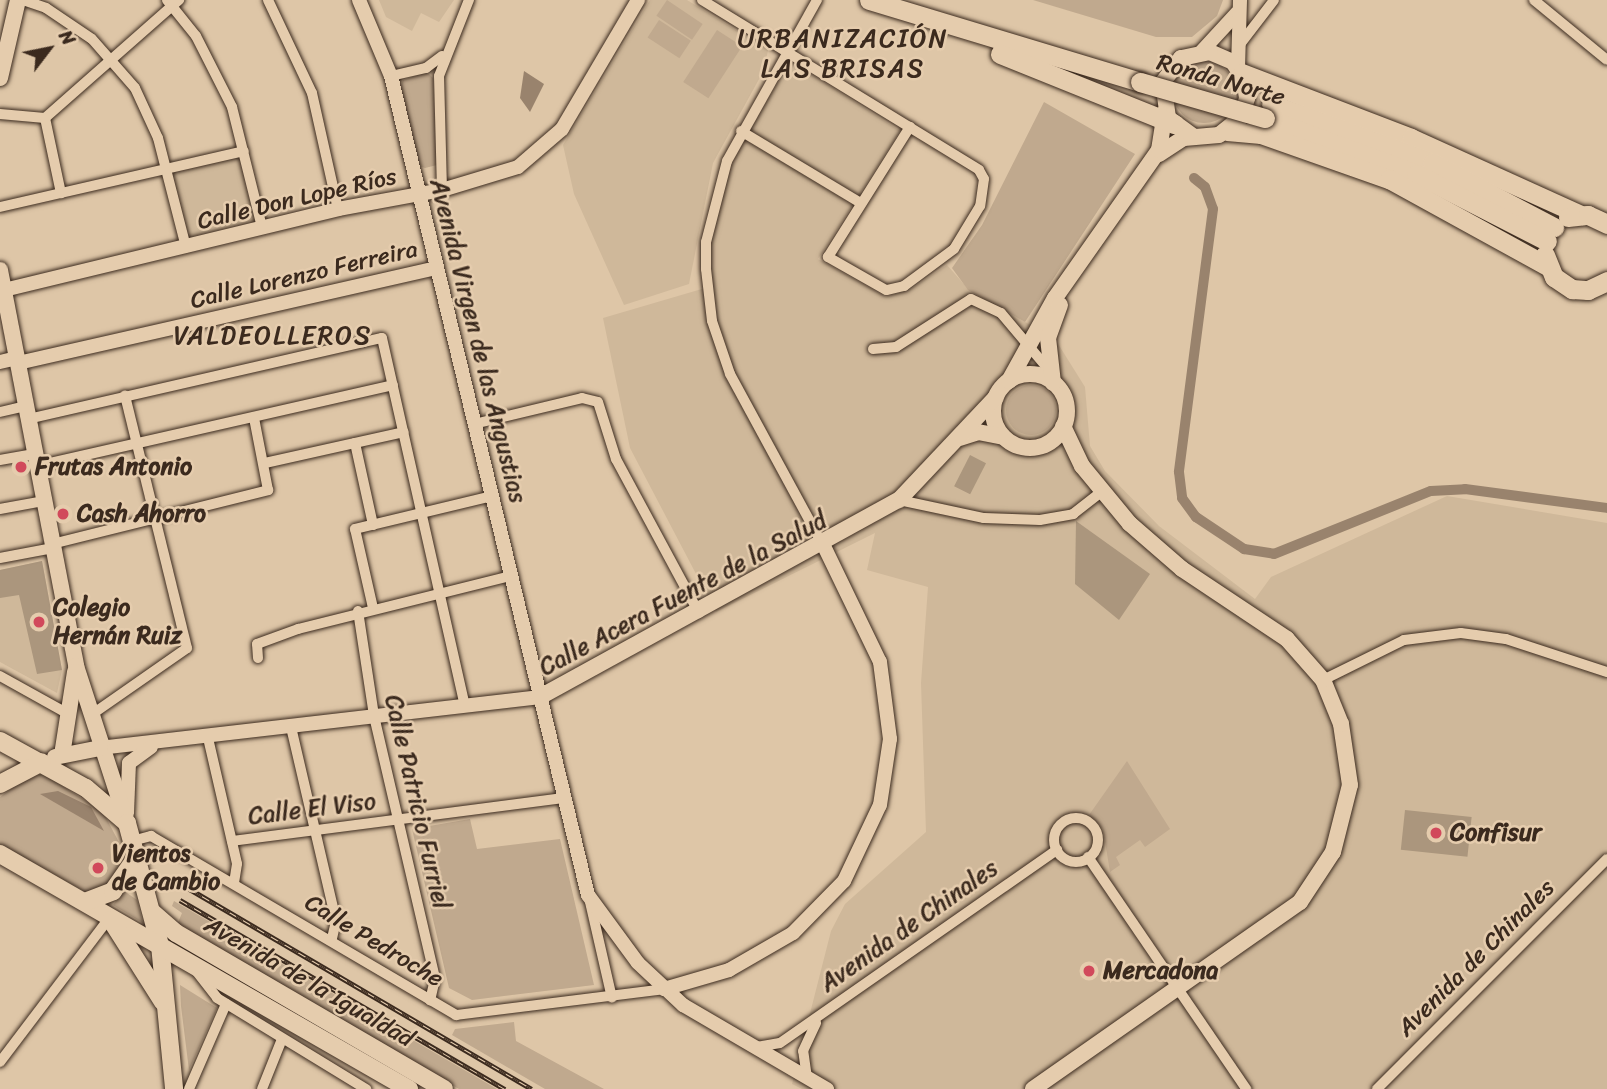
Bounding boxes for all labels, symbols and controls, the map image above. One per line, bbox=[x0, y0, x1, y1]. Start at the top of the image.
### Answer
north arrow bbox=[14, 14, 84, 84]
text: N bbox=[50, 23, 85, 52]
district label: URBANIZACIÓN LAS BRISAS bbox=[741, 23, 945, 84]
street label: Ronda Norte bbox=[1154, 48, 1288, 112]
street label: Calle Don Lope Ríos bbox=[194, 162, 400, 236]
street label: Avenida Virgen de las Angustias bbox=[423, 175, 533, 507]
street label: Calle Lorenzo Ferreira bbox=[187, 235, 421, 315]
district label: VALDEOLLEROS bbox=[175, 320, 371, 352]
place label: Frutas Antonio bbox=[35, 453, 192, 481]
marker: Frutas Antonio bbox=[13, 459, 29, 475]
place label: Cash Ahorro bbox=[77, 500, 206, 528]
marker: Cash Ahorro bbox=[55, 506, 71, 522]
street label: Calle Acera Fuente de la Salud bbox=[534, 506, 832, 682]
place label: Colegio Hernán Ruiz bbox=[53, 594, 182, 650]
marker: Colegio Hernán Ruiz bbox=[31, 614, 47, 630]
street label: Calle Patricio Furriel bbox=[378, 691, 456, 913]
street label: Calle El Viso bbox=[246, 787, 378, 831]
place label: Confisur bbox=[1450, 819, 1542, 847]
marker: Confisur bbox=[1428, 825, 1444, 841]
place label: Vientos de Cambio bbox=[112, 840, 220, 896]
street label: Avenida de Chinales bbox=[815, 854, 1003, 998]
marker: Vientos de Cambio bbox=[90, 860, 106, 876]
street label: Avenida de Chinales bbox=[1392, 874, 1560, 1042]
street label: Calle Pedroche bbox=[299, 888, 449, 994]
street label: Avenida de la Igualdad bbox=[199, 910, 419, 1054]
place label: Mercadona bbox=[1103, 957, 1218, 985]
marker: Mercadona bbox=[1081, 963, 1097, 979]

